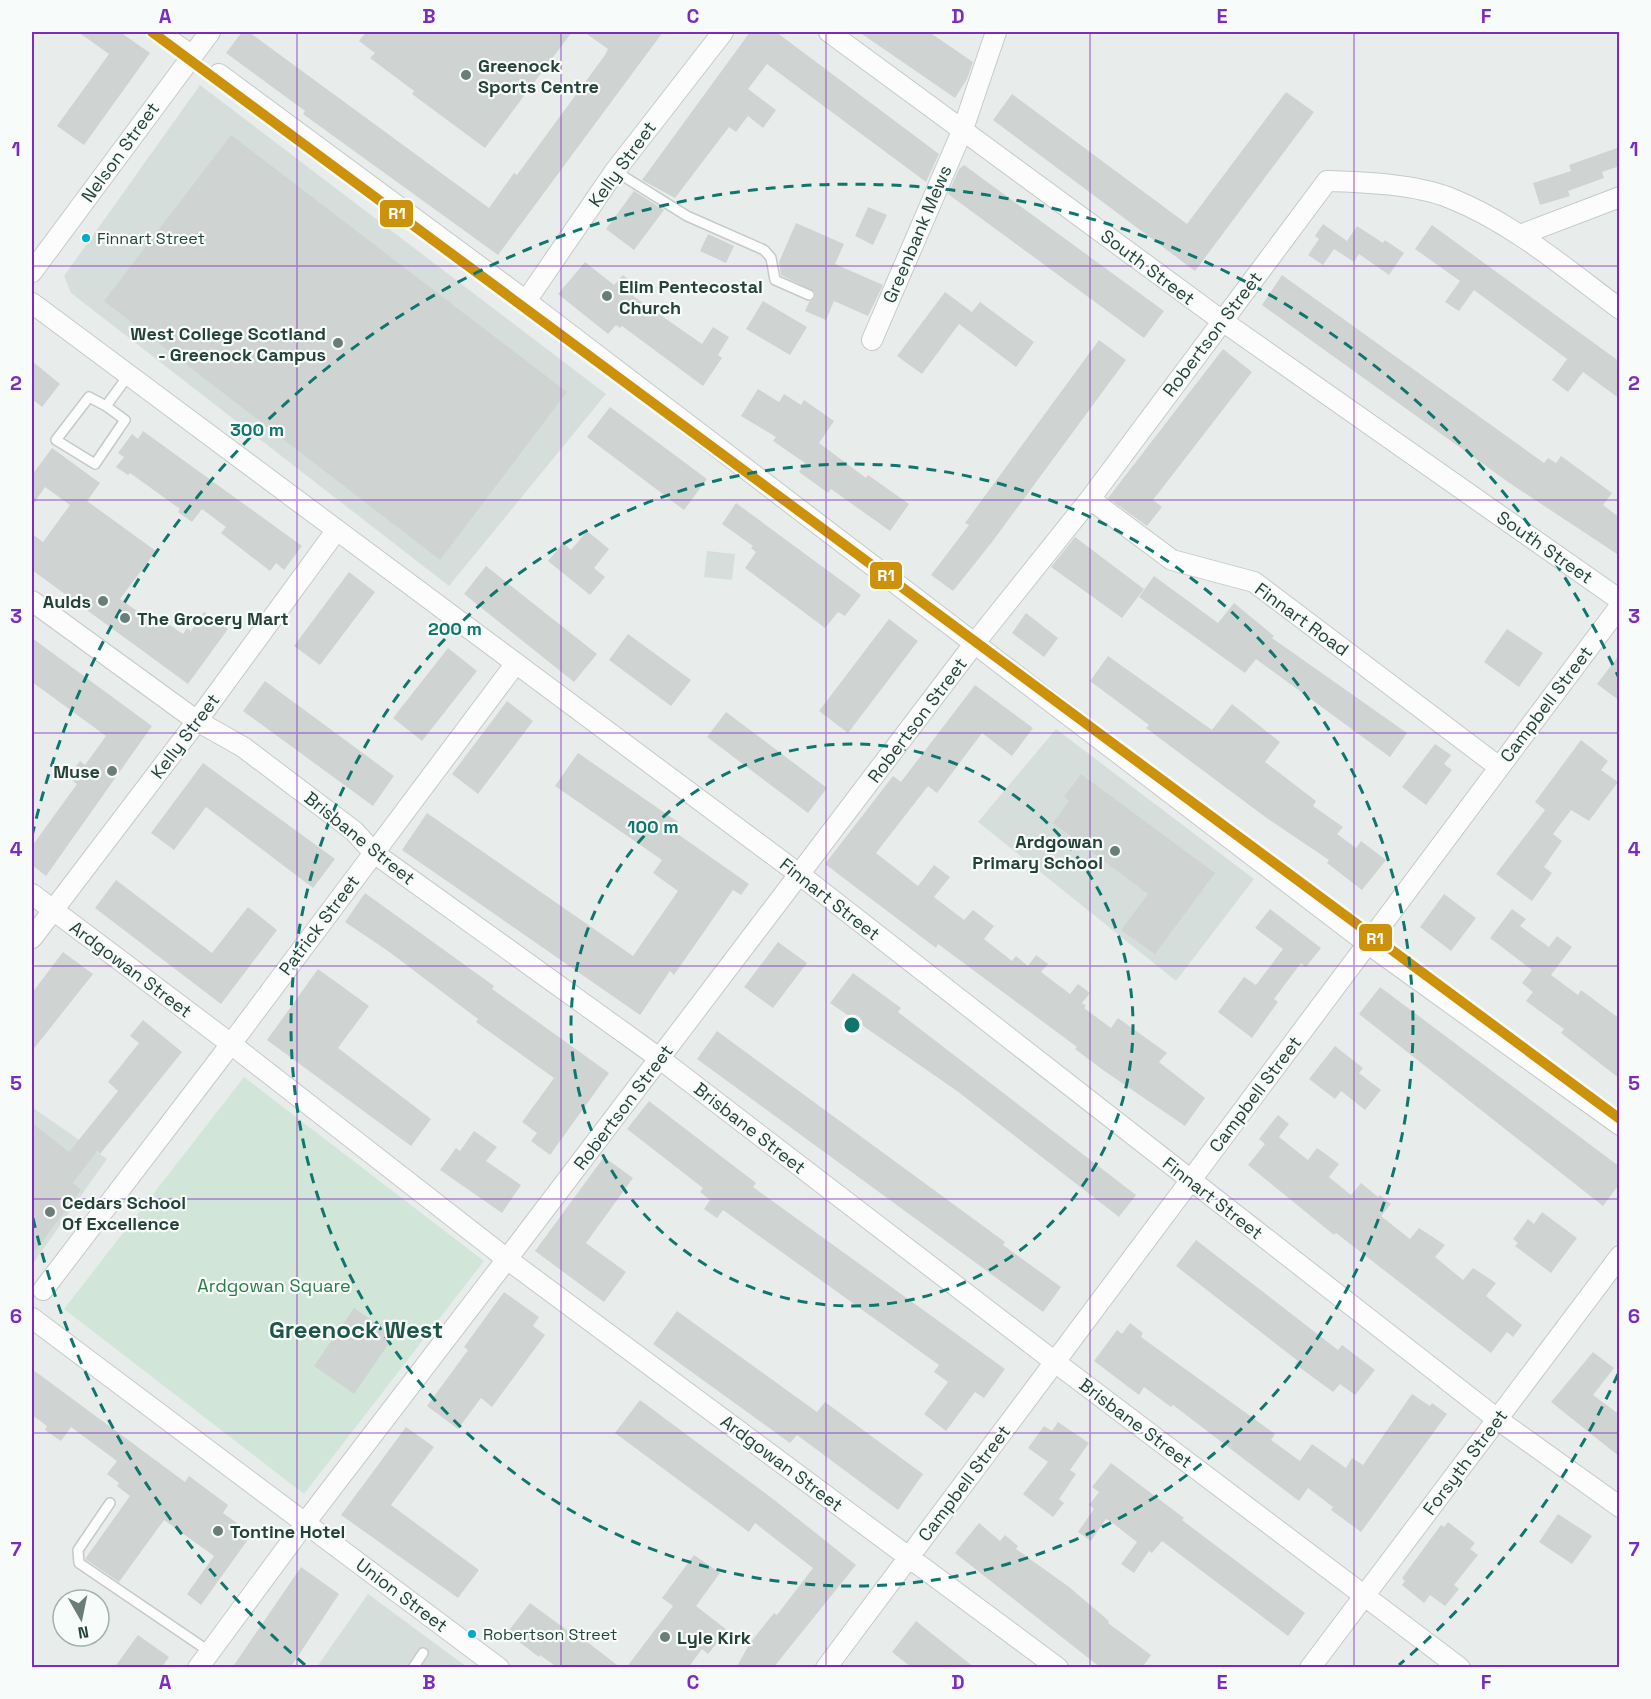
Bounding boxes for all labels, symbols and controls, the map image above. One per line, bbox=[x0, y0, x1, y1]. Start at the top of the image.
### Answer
text: A bbox=[159, 3, 172, 29]
text: B bbox=[422, 3, 436, 29]
text: C bbox=[687, 3, 700, 29]
text: D bbox=[951, 3, 965, 29]
text: E bbox=[1216, 3, 1228, 29]
text: F bbox=[1481, 3, 1492, 29]
place label: Greenock Sports Centre bbox=[478, 54, 599, 98]
marker: Greenock Sports Centre bbox=[459, 68, 473, 82]
street label: Nelson Street bbox=[76, 97, 164, 207]
street label: Kelly Street bbox=[583, 116, 661, 212]
text: 1 bbox=[11, 136, 21, 162]
text: 1 bbox=[1629, 136, 1639, 162]
street label: Greenbank Mews bbox=[878, 161, 956, 307]
line badge: R1 bbox=[379, 199, 414, 228]
text: R1 bbox=[388, 203, 406, 224]
street label: South Street bbox=[1096, 224, 1200, 310]
place label: Finnart Street bbox=[97, 228, 205, 249]
marker: Finnart Street bbox=[80, 232, 92, 244]
street label: Robertson Street bbox=[1157, 267, 1267, 401]
place label: Elim Pentecostal Church bbox=[619, 275, 763, 319]
marker: Elim Pentecostal Church bbox=[600, 289, 614, 303]
place label: West College Scotland - Greenock Campus bbox=[130, 322, 326, 366]
marker: West College Scotland - Greenock Campus bbox=[331, 336, 345, 350]
text: 2 bbox=[10, 370, 22, 396]
text: 2 bbox=[1628, 370, 1640, 396]
text: 300 m bbox=[230, 418, 284, 441]
street label: South Street bbox=[1492, 505, 1598, 589]
line badge: R1 bbox=[869, 561, 903, 590]
text: R1 bbox=[877, 565, 895, 586]
street label: Finnart Road bbox=[1251, 577, 1353, 661]
place label: Aulds bbox=[43, 590, 91, 613]
marker: Aulds bbox=[96, 594, 110, 608]
text: 3 bbox=[10, 603, 22, 629]
text: 3 bbox=[1628, 603, 1640, 629]
place label: The Grocery Mart bbox=[137, 607, 289, 630]
marker: The Grocery Mart bbox=[118, 611, 132, 625]
text: 200 m bbox=[428, 617, 482, 640]
street label: Campbell Street bbox=[1495, 641, 1597, 767]
street label: Robertson Street bbox=[862, 653, 972, 787]
street label: Kelly Street bbox=[146, 689, 224, 783]
place label: Muse bbox=[53, 760, 100, 783]
marker: Muse bbox=[105, 764, 119, 778]
street label: Brisbane Street bbox=[300, 786, 420, 890]
text: 100 m bbox=[627, 815, 679, 838]
place label: Ardgowan Primary School bbox=[972, 830, 1103, 874]
text: 4 bbox=[10, 836, 23, 862]
text: 4 bbox=[1628, 836, 1641, 862]
marker: Ardgowan Primary School bbox=[1108, 844, 1122, 858]
street label: Finnart Street bbox=[775, 853, 885, 945]
street label: Patrick Street bbox=[274, 870, 364, 980]
street label: Ardgowan Street bbox=[65, 916, 197, 1022]
line badge: R1 bbox=[1358, 923, 1393, 952]
text: R1 bbox=[1366, 928, 1384, 949]
centre of rings bbox=[842, 1015, 862, 1035]
street label: Campbell Street bbox=[1204, 1031, 1306, 1157]
street label: Robertson Street bbox=[568, 1040, 678, 1174]
text: 5 bbox=[10, 1070, 22, 1096]
text: 5 bbox=[1628, 1070, 1640, 1096]
street label: Brisbane Street bbox=[689, 1077, 811, 1179]
street label: Finnart Street bbox=[1158, 1152, 1268, 1244]
place label: Cedars School Of Excellence bbox=[62, 1191, 186, 1235]
marker: Cedars School Of Excellence bbox=[43, 1205, 57, 1219]
park label: Ardgowan Square bbox=[197, 1274, 351, 1297]
text: 6 bbox=[10, 1303, 22, 1329]
text: 6 bbox=[1628, 1303, 1640, 1329]
district label: Greenock West bbox=[269, 1314, 443, 1345]
street label: Brisbane Street bbox=[1075, 1373, 1197, 1473]
street label: Forsyth Street bbox=[1418, 1404, 1512, 1520]
street label: Ardgowan Street bbox=[716, 1410, 848, 1516]
street label: Campbell Street bbox=[913, 1420, 1015, 1546]
place label: Tontine Hotel bbox=[230, 1520, 345, 1543]
marker: Tontine Hotel bbox=[211, 1524, 225, 1538]
text: 7 bbox=[10, 1536, 22, 1562]
text: 7 bbox=[1628, 1536, 1640, 1562]
street label: Union Street bbox=[351, 1553, 453, 1637]
north arrow bbox=[51, 1588, 111, 1648]
text: N bbox=[76, 1621, 90, 1644]
place label: Robertson Street bbox=[483, 1624, 617, 1645]
place label: Lyle Kirk bbox=[677, 1626, 751, 1649]
marker: Robertson Street bbox=[466, 1628, 478, 1640]
marker: Lyle Kirk bbox=[658, 1630, 672, 1644]
text: A bbox=[159, 1669, 172, 1695]
text: B bbox=[422, 1669, 436, 1695]
text: C bbox=[687, 1669, 700, 1695]
text: D bbox=[951, 1669, 965, 1695]
text: E bbox=[1216, 1669, 1228, 1695]
text: F bbox=[1481, 1669, 1492, 1695]

